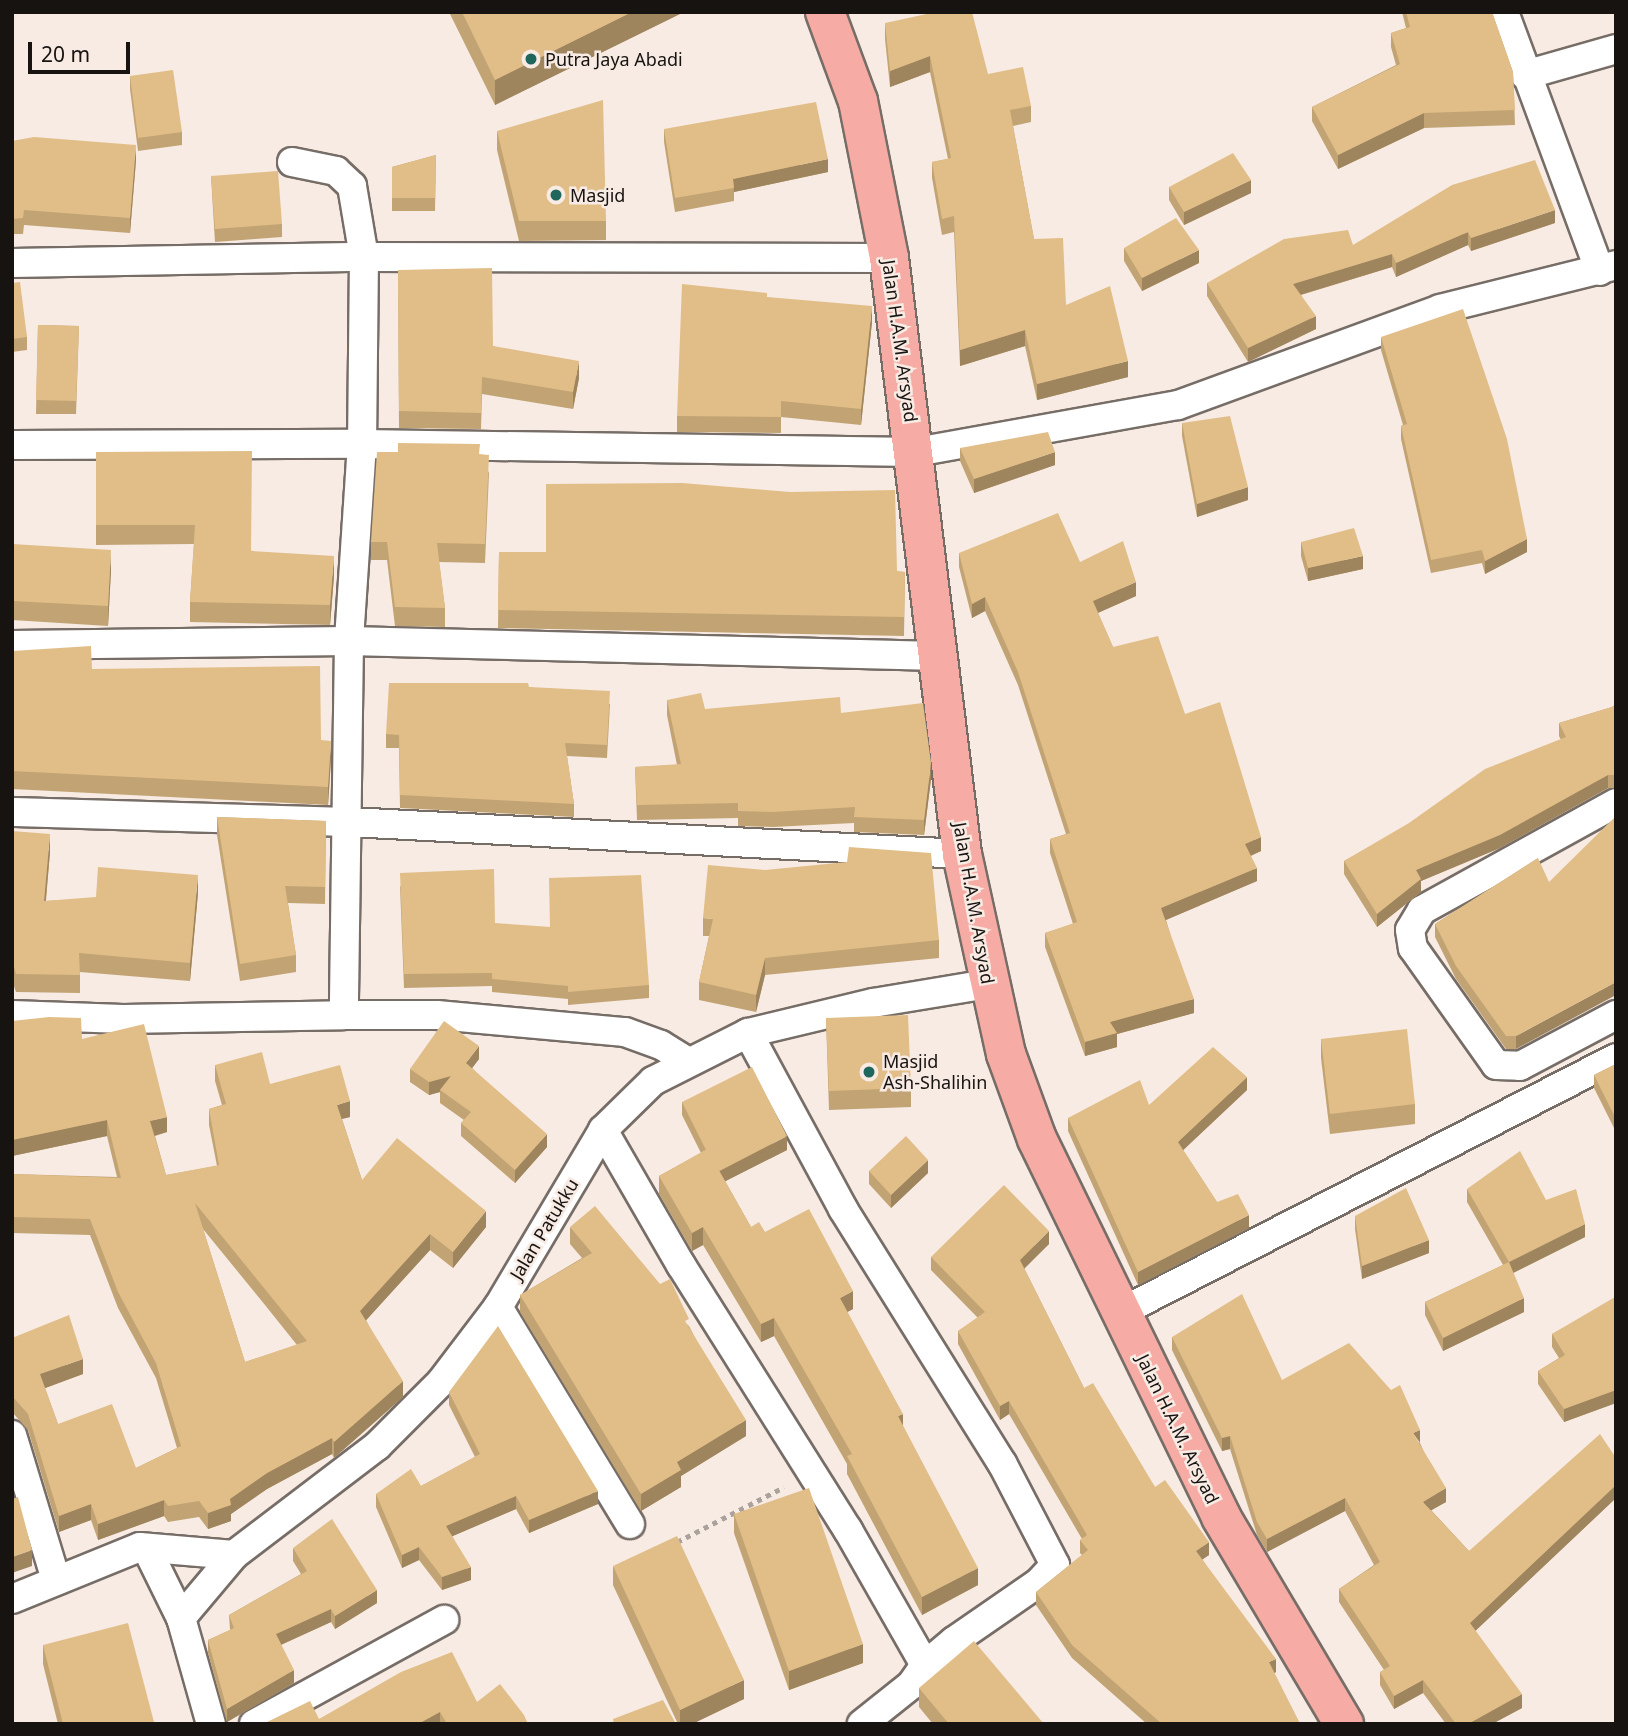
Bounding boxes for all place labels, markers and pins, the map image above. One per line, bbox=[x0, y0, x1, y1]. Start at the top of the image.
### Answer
place label: Putra Jaya Abadi bbox=[545, 48, 683, 70]
marker: Putra Jaya Abadi bbox=[523, 51, 539, 67]
place label: Masjid bbox=[570, 184, 625, 206]
marker: Masjid bbox=[548, 187, 564, 203]
place label: Masjid Ash-Shalihin bbox=[883, 1051, 987, 1094]
marker: Masjid Ash-Shalihin bbox=[861, 1064, 877, 1080]

